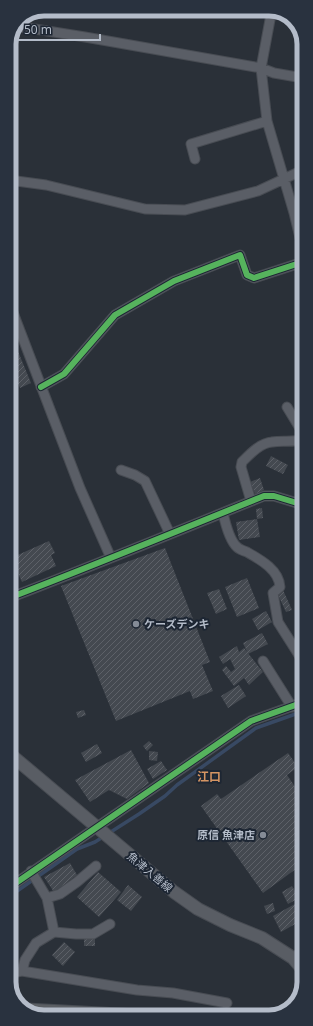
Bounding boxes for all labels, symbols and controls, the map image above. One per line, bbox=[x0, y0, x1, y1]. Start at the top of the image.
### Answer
scale bar bbox=[18, 16, 100, 42]
text: 50 m bbox=[24, 21, 52, 38]
place label: ケーズデンキ bbox=[144, 616, 209, 631]
marker: ケーズデンキ bbox=[131, 619, 141, 629]
district label: 江口 bbox=[197, 768, 221, 785]
place label: 原信 魚津店 bbox=[197, 827, 255, 842]
marker: 原信 魚津店 bbox=[258, 830, 268, 840]
street label: 魚津入善線 bbox=[124, 848, 176, 895]

